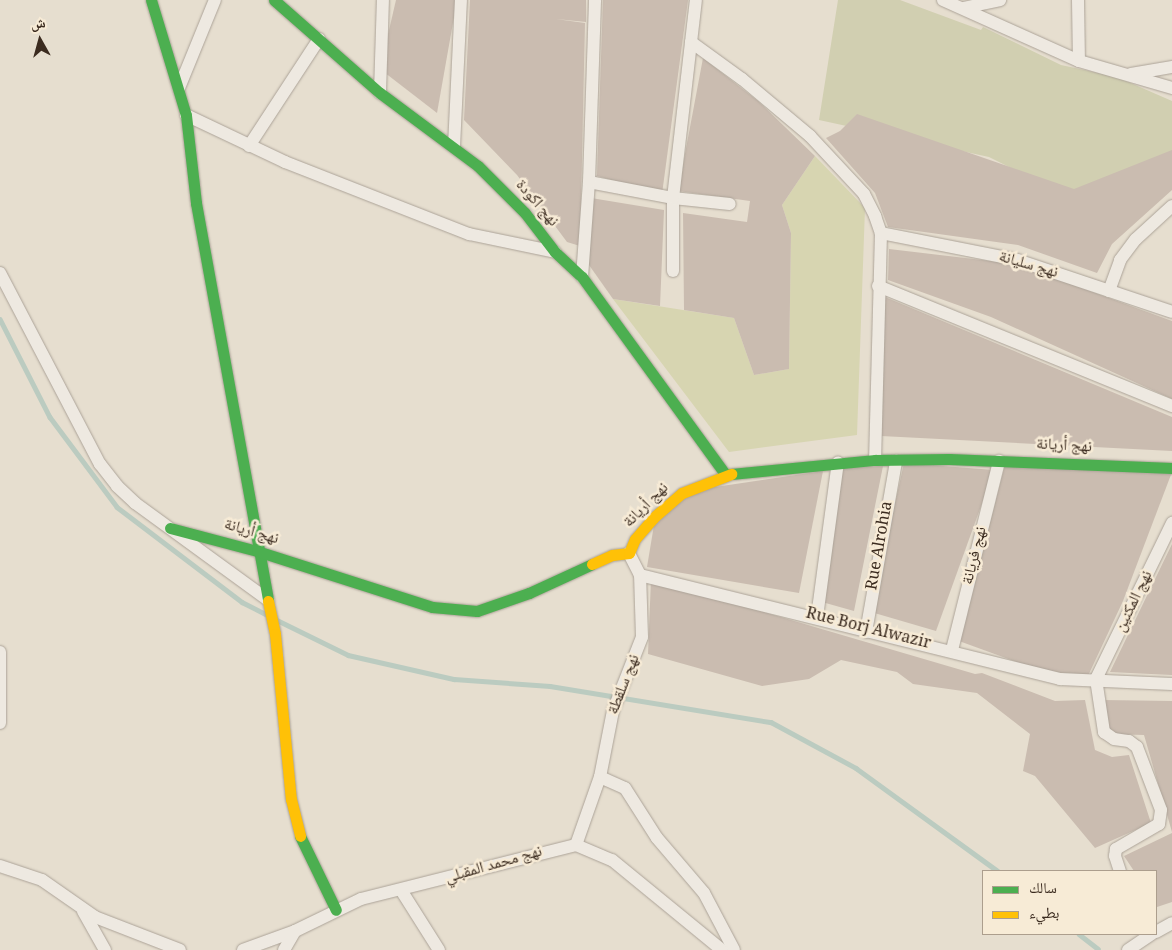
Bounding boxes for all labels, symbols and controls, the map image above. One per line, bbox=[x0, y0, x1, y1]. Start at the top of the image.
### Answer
text: ش bbox=[29, 12, 47, 38]
north arrow bbox=[15, 15, 65, 65]
street label: نهج اكودة bbox=[510, 177, 562, 231]
street label: نهج سليانة bbox=[996, 248, 1060, 284]
street label: نهج أريانة bbox=[1036, 436, 1092, 458]
street label: نهج أريانة bbox=[620, 479, 674, 533]
street label: Rue Alrohia bbox=[864, 500, 898, 592]
street label: نهج أريانة bbox=[222, 516, 280, 550]
street label: نهج فريانة bbox=[960, 525, 992, 587]
street label: نهج المكنين bbox=[1112, 568, 1158, 636]
street label: Rue Borj Alwazir bbox=[803, 605, 933, 655]
street label: نهج سلقطة bbox=[605, 652, 645, 718]
street label: نهج محمد المقبلي bbox=[443, 843, 545, 889]
legend bbox=[982, 870, 1157, 935]
text: سالك bbox=[1029, 877, 1057, 903]
text: بطيء bbox=[1029, 902, 1059, 928]

